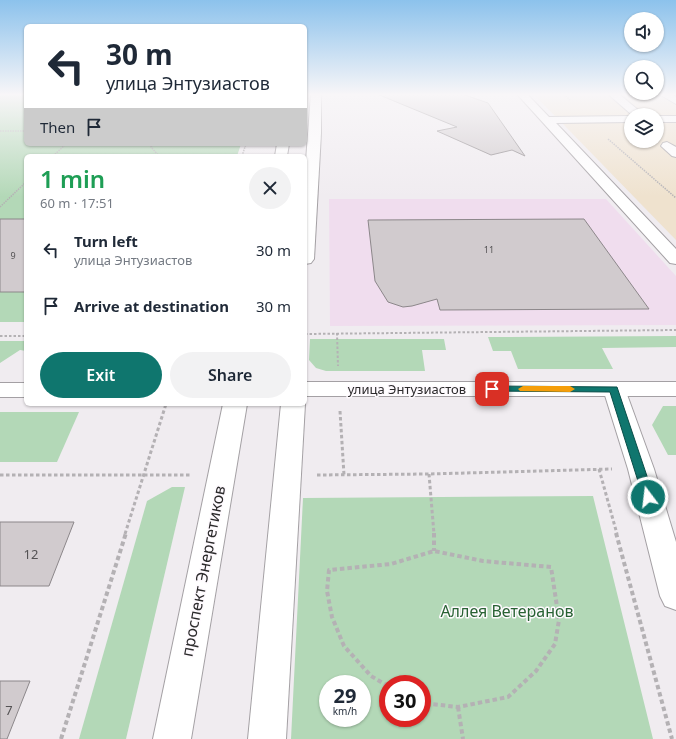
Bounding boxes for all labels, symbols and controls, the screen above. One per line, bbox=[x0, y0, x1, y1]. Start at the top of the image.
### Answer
map controls bbox=[624, 12, 664, 148]
button: sound bbox=[624, 12, 664, 52]
text: 30 m bbox=[106, 35, 173, 73]
icon: left bbox=[40, 40, 92, 92]
button: search bbox=[624, 60, 664, 100]
text: улица Энтузиастов bbox=[106, 71, 270, 95]
button: layers bbox=[624, 108, 664, 148]
icon: arrive bbox=[83, 116, 105, 138]
text: Then bbox=[40, 117, 75, 137]
text: 1 min bbox=[40, 162, 105, 195]
button: close bbox=[249, 167, 291, 209]
text: 60 m · 17:51 bbox=[40, 194, 114, 212]
text: Turn left bbox=[74, 231, 138, 251]
icon: left bbox=[40, 239, 62, 261]
text: 30 m bbox=[256, 240, 291, 260]
house number: 11 bbox=[484, 243, 494, 256]
house number: 9 bbox=[10, 249, 16, 262]
text: улица Энтузиастов bbox=[74, 251, 192, 269]
icon: arrive bbox=[40, 295, 62, 317]
text: Arrive at destination bbox=[74, 296, 229, 316]
text: 30 m bbox=[256, 296, 291, 316]
button: Exit bbox=[40, 352, 162, 398]
button: Share bbox=[170, 352, 291, 398]
pin bbox=[475, 372, 509, 406]
icon: arrive bbox=[481, 378, 503, 400]
street label: улица Энтузиастов bbox=[348, 380, 466, 398]
position arrow bbox=[627, 476, 669, 518]
street label: проспект Энергетиков bbox=[176, 484, 230, 658]
house number: 12 bbox=[24, 545, 38, 563]
park label: Аллея Ветеранов bbox=[440, 600, 574, 622]
speed limit sign: 30 bbox=[379, 675, 431, 727]
text: 29 bbox=[334, 682, 356, 709]
house number: 7 bbox=[5, 701, 13, 719]
text: km/h bbox=[333, 704, 357, 718]

